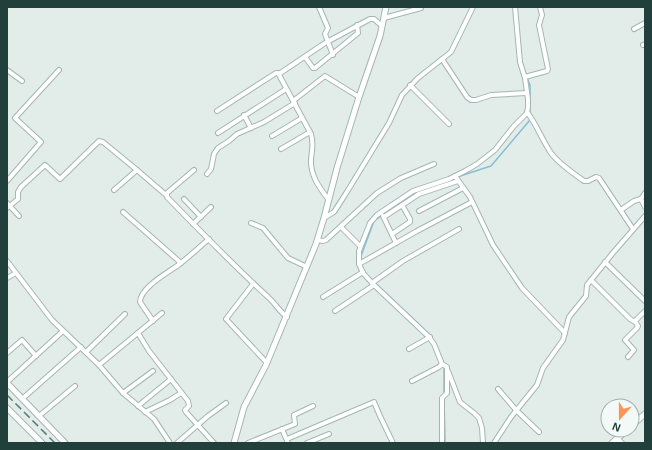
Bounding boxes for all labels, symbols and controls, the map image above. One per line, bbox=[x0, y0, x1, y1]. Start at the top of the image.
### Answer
north arrow bbox=[600, 398, 640, 438]
text: N bbox=[611, 420, 622, 434]

